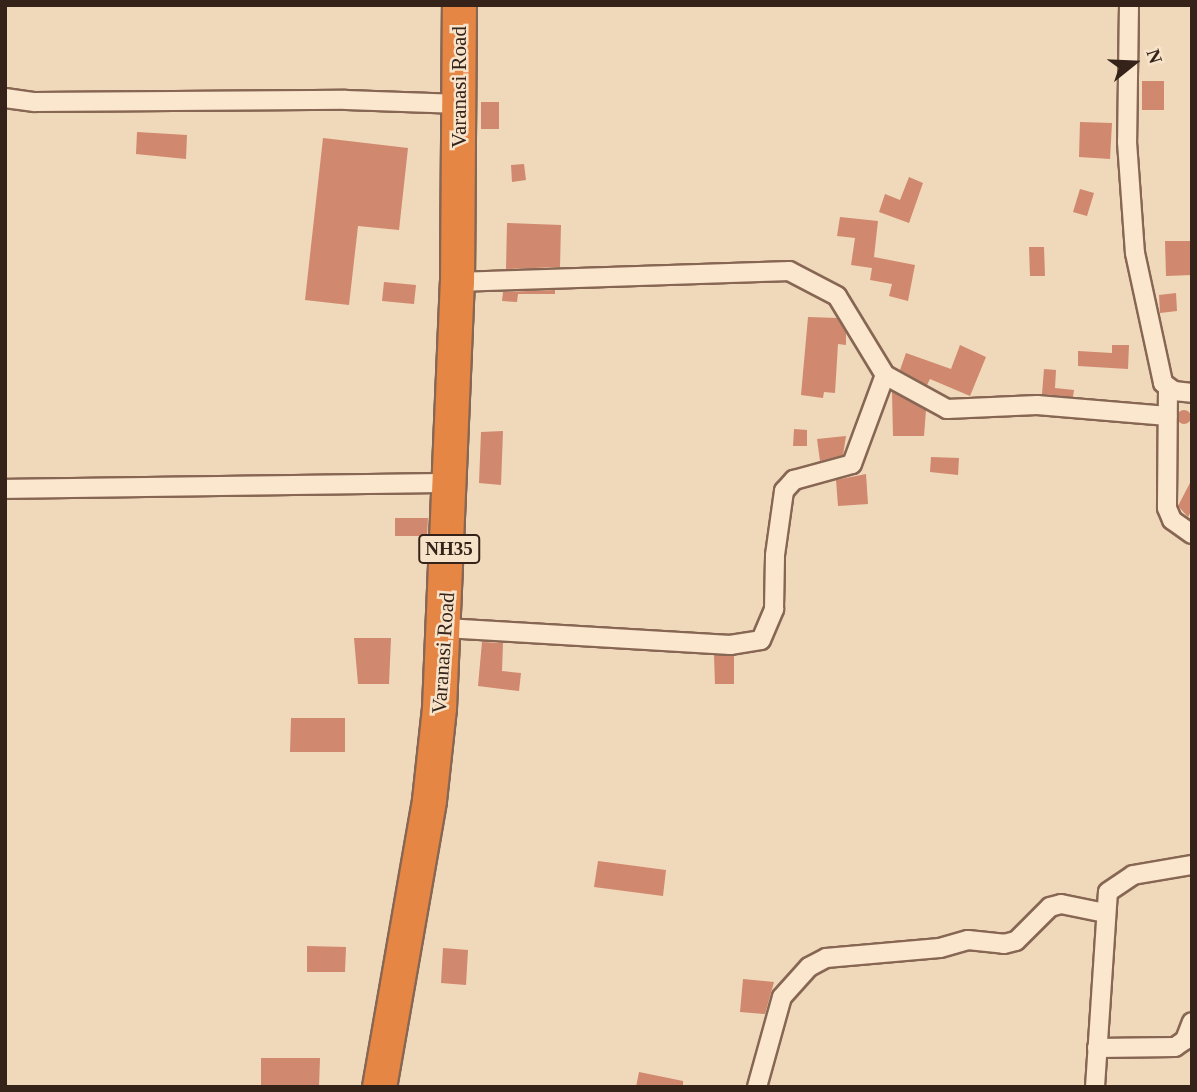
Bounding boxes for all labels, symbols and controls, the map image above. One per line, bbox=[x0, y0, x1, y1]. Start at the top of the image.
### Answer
street label: Varanasi Road bbox=[446, 26, 472, 148]
north arrow bbox=[1099, 28, 1169, 98]
text: N bbox=[1142, 47, 1167, 66]
road number: NH35 bbox=[418, 534, 480, 564]
street label: Varanasi Road bbox=[426, 591, 460, 715]

